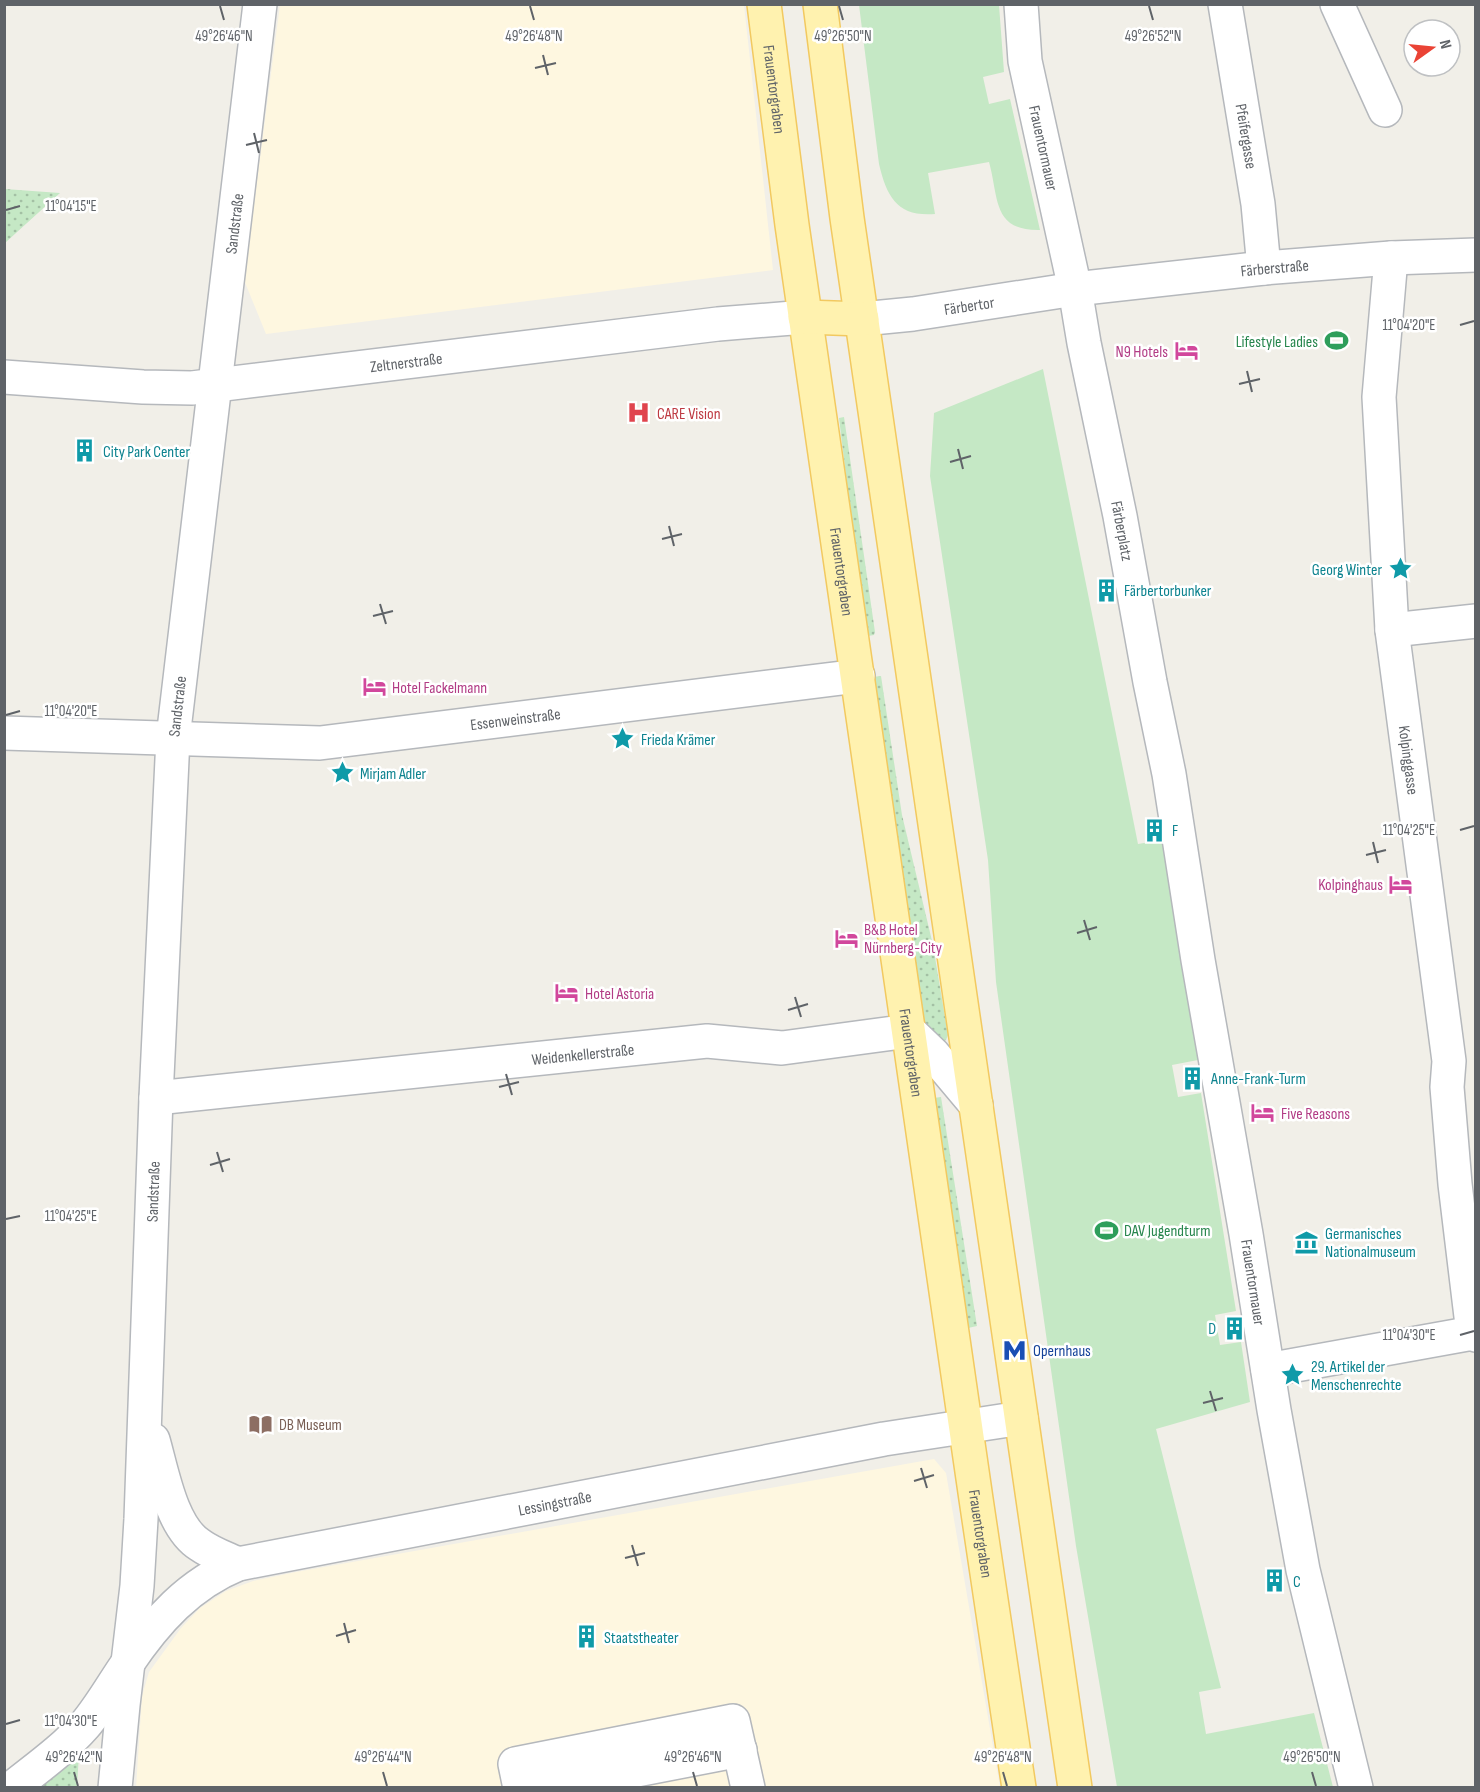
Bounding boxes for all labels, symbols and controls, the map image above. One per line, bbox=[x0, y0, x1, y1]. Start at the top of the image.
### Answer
north arrow bbox=[1402, 18, 1462, 78]
text: 49°26'46"N bbox=[195, 27, 253, 46]
text: 49°26'48"N bbox=[505, 27, 563, 46]
text: 49°26'50"N bbox=[814, 27, 872, 46]
text: 49°26'52"N bbox=[1125, 27, 1181, 46]
text: N bbox=[1435, 38, 1455, 51]
street label: Frauentorgraben bbox=[758, 44, 788, 135]
street label: Pfeifergasse bbox=[1231, 103, 1260, 170]
street label: Frauentormauer bbox=[1024, 104, 1061, 193]
street label: Sandstraße bbox=[222, 192, 248, 255]
text: 11°04'15"E bbox=[45, 197, 97, 216]
street label: Färberstraße bbox=[1240, 257, 1310, 282]
street label: Färbertor bbox=[943, 294, 996, 320]
text: 11°04'20"E bbox=[1382, 316, 1436, 335]
sports icon: Lifestyle Ladies bbox=[1323, 328, 1349, 354]
place label: Lifestyle Ladies bbox=[1236, 333, 1318, 352]
hotel icon: N9 Hotels bbox=[1173, 338, 1199, 364]
place label: N9 Hotels bbox=[1116, 343, 1168, 362]
street label: Zeltnerstraße bbox=[369, 350, 443, 377]
hospital icon: CARE Vision bbox=[626, 400, 652, 426]
place label: CARE Vision bbox=[657, 405, 721, 424]
building icon: City Park Center bbox=[72, 438, 98, 464]
place label: City Park Center bbox=[103, 443, 191, 462]
street label: Färberplatz bbox=[1106, 499, 1136, 563]
street label: Frauentorgraben bbox=[825, 526, 856, 617]
place icon: Georg Winter bbox=[1387, 556, 1413, 582]
place label: Georg Winter bbox=[1312, 561, 1382, 580]
building icon: Färbertorbunker bbox=[1093, 577, 1119, 603]
place label: Färbertorbunker bbox=[1124, 582, 1212, 601]
hotel icon: Hotel Fackelmann bbox=[361, 674, 387, 700]
street label: Sandstraße bbox=[165, 675, 191, 738]
place label: Hotel Fackelmann bbox=[392, 679, 487, 698]
text: 11°04'20"E bbox=[44, 702, 98, 721]
street label: Essenweinstraße bbox=[469, 705, 562, 735]
street label: Kolpinggasse bbox=[1394, 724, 1422, 796]
place icon: Frieda Krämer bbox=[610, 726, 636, 752]
place label: Frieda Krämer bbox=[641, 731, 716, 750]
place icon: Mirjam Adler bbox=[329, 760, 355, 786]
place label: Mirjam Adler bbox=[360, 765, 427, 784]
building icon: F bbox=[1141, 817, 1167, 843]
text: 11°04'25"E bbox=[1383, 821, 1435, 840]
place label: F bbox=[1172, 822, 1178, 841]
hotel icon: Kolpinghaus bbox=[1388, 871, 1414, 897]
place label: Kolpinghaus bbox=[1318, 876, 1383, 895]
place label: B&B Hotel Nürnberg-City bbox=[864, 921, 942, 958]
hotel icon: B&B Hotel Nürnberg-City bbox=[833, 925, 859, 951]
hotel icon: Hotel Astoria bbox=[554, 980, 580, 1006]
place label: Hotel Astoria bbox=[585, 985, 654, 1004]
street label: Frauentorgraben bbox=[894, 1007, 926, 1098]
street label: Weidenkellerstraße bbox=[531, 1041, 635, 1070]
building icon: Anne-Frank-Turm bbox=[1180, 1065, 1206, 1091]
place label: Anne-Frank-Turm bbox=[1210, 1070, 1306, 1089]
hotel icon: Five Reasons bbox=[1250, 1100, 1276, 1126]
place label: Five Reasons bbox=[1281, 1105, 1350, 1124]
street label: Sandstraße bbox=[144, 1161, 165, 1222]
text: 11°04'25"E bbox=[45, 1207, 97, 1226]
sports icon: DAV Jugendturm bbox=[1093, 1217, 1119, 1243]
place label: DAV Jugendturm bbox=[1124, 1222, 1210, 1241]
place label: Germanisches Nationalmuseum bbox=[1325, 1225, 1416, 1262]
museum icon: Germanisches Nationalmuseum bbox=[1294, 1229, 1320, 1255]
street label: Frauentormauer bbox=[1236, 1238, 1268, 1327]
building icon: D bbox=[1221, 1315, 1247, 1341]
place label: D bbox=[1208, 1320, 1216, 1339]
text: 11°04'30"E bbox=[1382, 1326, 1436, 1345]
metro station icon: Opernhaus bbox=[1002, 1337, 1028, 1363]
place label: Opernhaus bbox=[1033, 1342, 1091, 1361]
place label: 29. Artikel der Menschenrechte bbox=[1311, 1358, 1401, 1395]
place icon: 29. Artikel der Menschenrechte bbox=[1280, 1362, 1306, 1388]
library icon: DB Museum bbox=[248, 1411, 274, 1437]
place label: DB Museum bbox=[279, 1416, 342, 1435]
street label: Lessingstraße bbox=[517, 1488, 593, 1521]
street label: Frauentorgraben bbox=[964, 1488, 996, 1579]
building icon: C bbox=[1262, 1568, 1288, 1594]
place label: C bbox=[1293, 1573, 1301, 1592]
building icon: Staatstheater bbox=[573, 1624, 599, 1650]
place label: Staatstheater bbox=[604, 1629, 679, 1648]
text: 11°04'30"E bbox=[44, 1712, 98, 1731]
text: 49°26'42"N bbox=[45, 1748, 103, 1767]
text: 49°26'44"N bbox=[354, 1748, 412, 1767]
text: 49°26'46"N bbox=[664, 1748, 722, 1767]
text: 49°26'48"N bbox=[974, 1748, 1032, 1767]
text: 49°26'50"N bbox=[1283, 1748, 1341, 1767]

